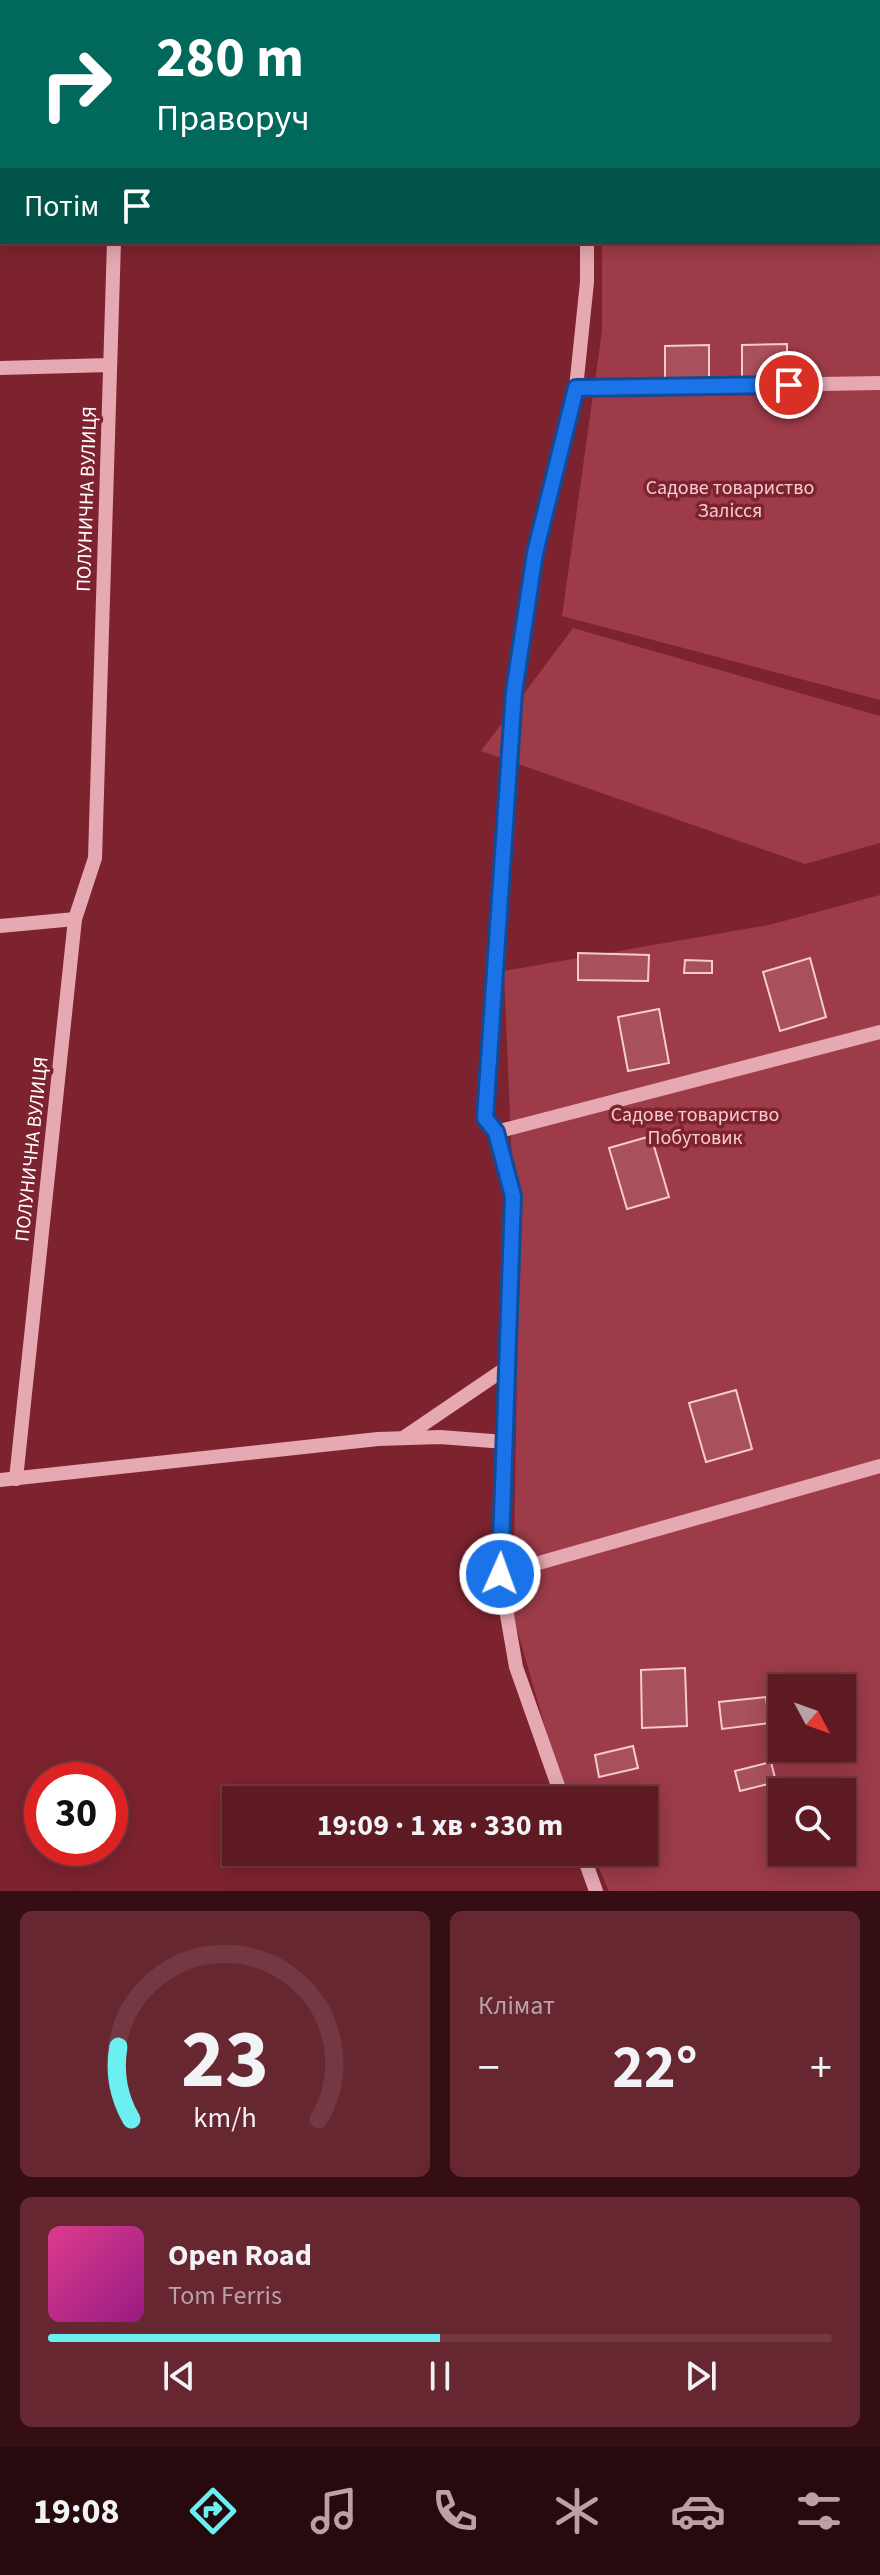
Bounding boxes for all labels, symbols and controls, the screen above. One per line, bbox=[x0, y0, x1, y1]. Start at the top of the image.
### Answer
text: 280 m bbox=[156, 19, 304, 98]
icon: right bbox=[24, 32, 128, 136]
text: Праворуч bbox=[156, 93, 310, 144]
icon: arrive bbox=[115, 184, 159, 228]
text: Потім bbox=[24, 185, 99, 228]
pin bbox=[755, 351, 823, 419]
icon: arrive bbox=[767, 363, 811, 407]
street label: ПОЛУНИЧНА ВУЛИЦЯ bbox=[70, 406, 104, 592]
park label: Садове товариство Залісся bbox=[646, 474, 814, 525]
street label: ПОЛУНИЧНА ВУЛИЦЯ bbox=[8, 1055, 56, 1243]
park label: Садове товариство Побутовик bbox=[611, 1101, 779, 1152]
position arrow bbox=[458, 1532, 542, 1616]
north arrow bbox=[768, 1674, 856, 1762]
map controls bbox=[768, 1674, 856, 1866]
speed limit sign: 30 bbox=[24, 1762, 128, 1866]
button: search bbox=[768, 1778, 856, 1866]
text: 19:09 · 1 хв · 330 m bbox=[317, 1804, 563, 1847]
text: Клімат bbox=[478, 1987, 555, 2024]
text: 23 bbox=[181, 2001, 269, 2119]
text: 22° bbox=[612, 2026, 698, 2111]
text: − bbox=[478, 2037, 500, 2100]
text: + bbox=[810, 2037, 832, 2100]
text: km/h bbox=[193, 2098, 257, 2138]
text: Open Road bbox=[168, 2234, 312, 2277]
text: Tom Ferris bbox=[168, 2277, 282, 2314]
icon: previous bbox=[157, 2354, 201, 2398]
icon: pause bbox=[418, 2354, 462, 2398]
icon: next bbox=[679, 2354, 723, 2398]
icon: directions bbox=[185, 2483, 241, 2539]
icon: music bbox=[306, 2483, 362, 2539]
icon: phone bbox=[427, 2483, 483, 2539]
icon: climate bbox=[549, 2483, 605, 2539]
icon: car bbox=[670, 2483, 726, 2539]
icon: filters bbox=[791, 2483, 847, 2539]
text: 19:08 bbox=[33, 2486, 119, 2537]

